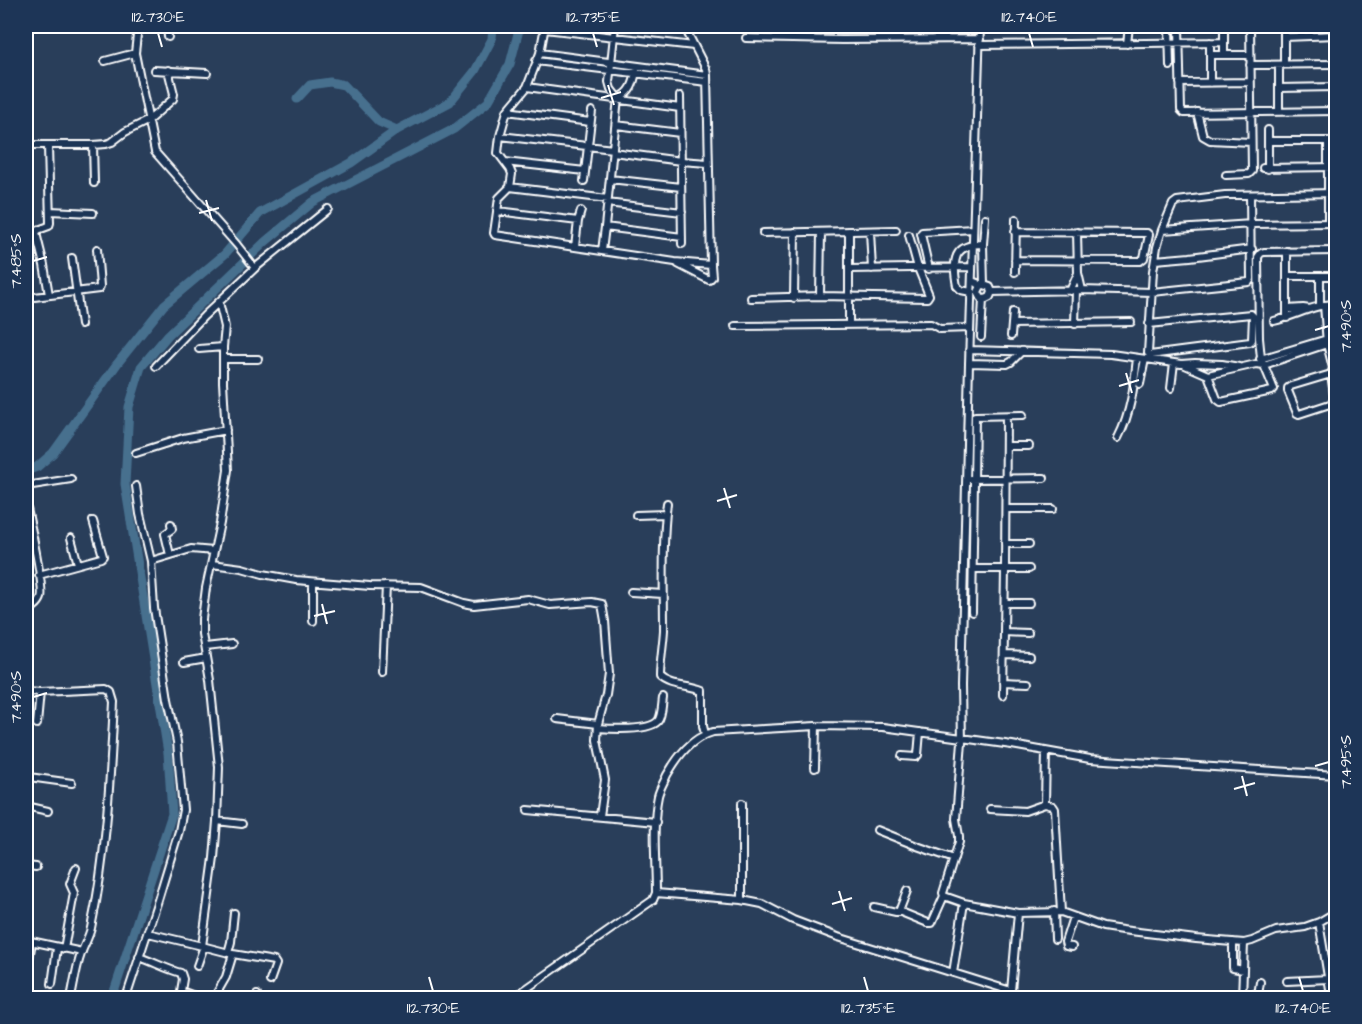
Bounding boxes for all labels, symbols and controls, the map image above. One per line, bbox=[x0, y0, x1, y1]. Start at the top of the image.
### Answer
text: 112.730°E bbox=[131, 7, 185, 28]
text: 112.735°E bbox=[566, 7, 620, 28]
text: 112.740°E bbox=[1001, 7, 1057, 28]
text: 7.485°S bbox=[6, 233, 27, 288]
text: 7.490°S bbox=[1336, 299, 1357, 352]
text: 7.490°S bbox=[6, 670, 27, 723]
text: 7.495°S bbox=[1336, 735, 1357, 789]
text: 112.730°E bbox=[406, 998, 460, 1019]
text: 112.735°E bbox=[841, 998, 895, 1019]
text: 112.740°E bbox=[1275, 998, 1331, 1019]

